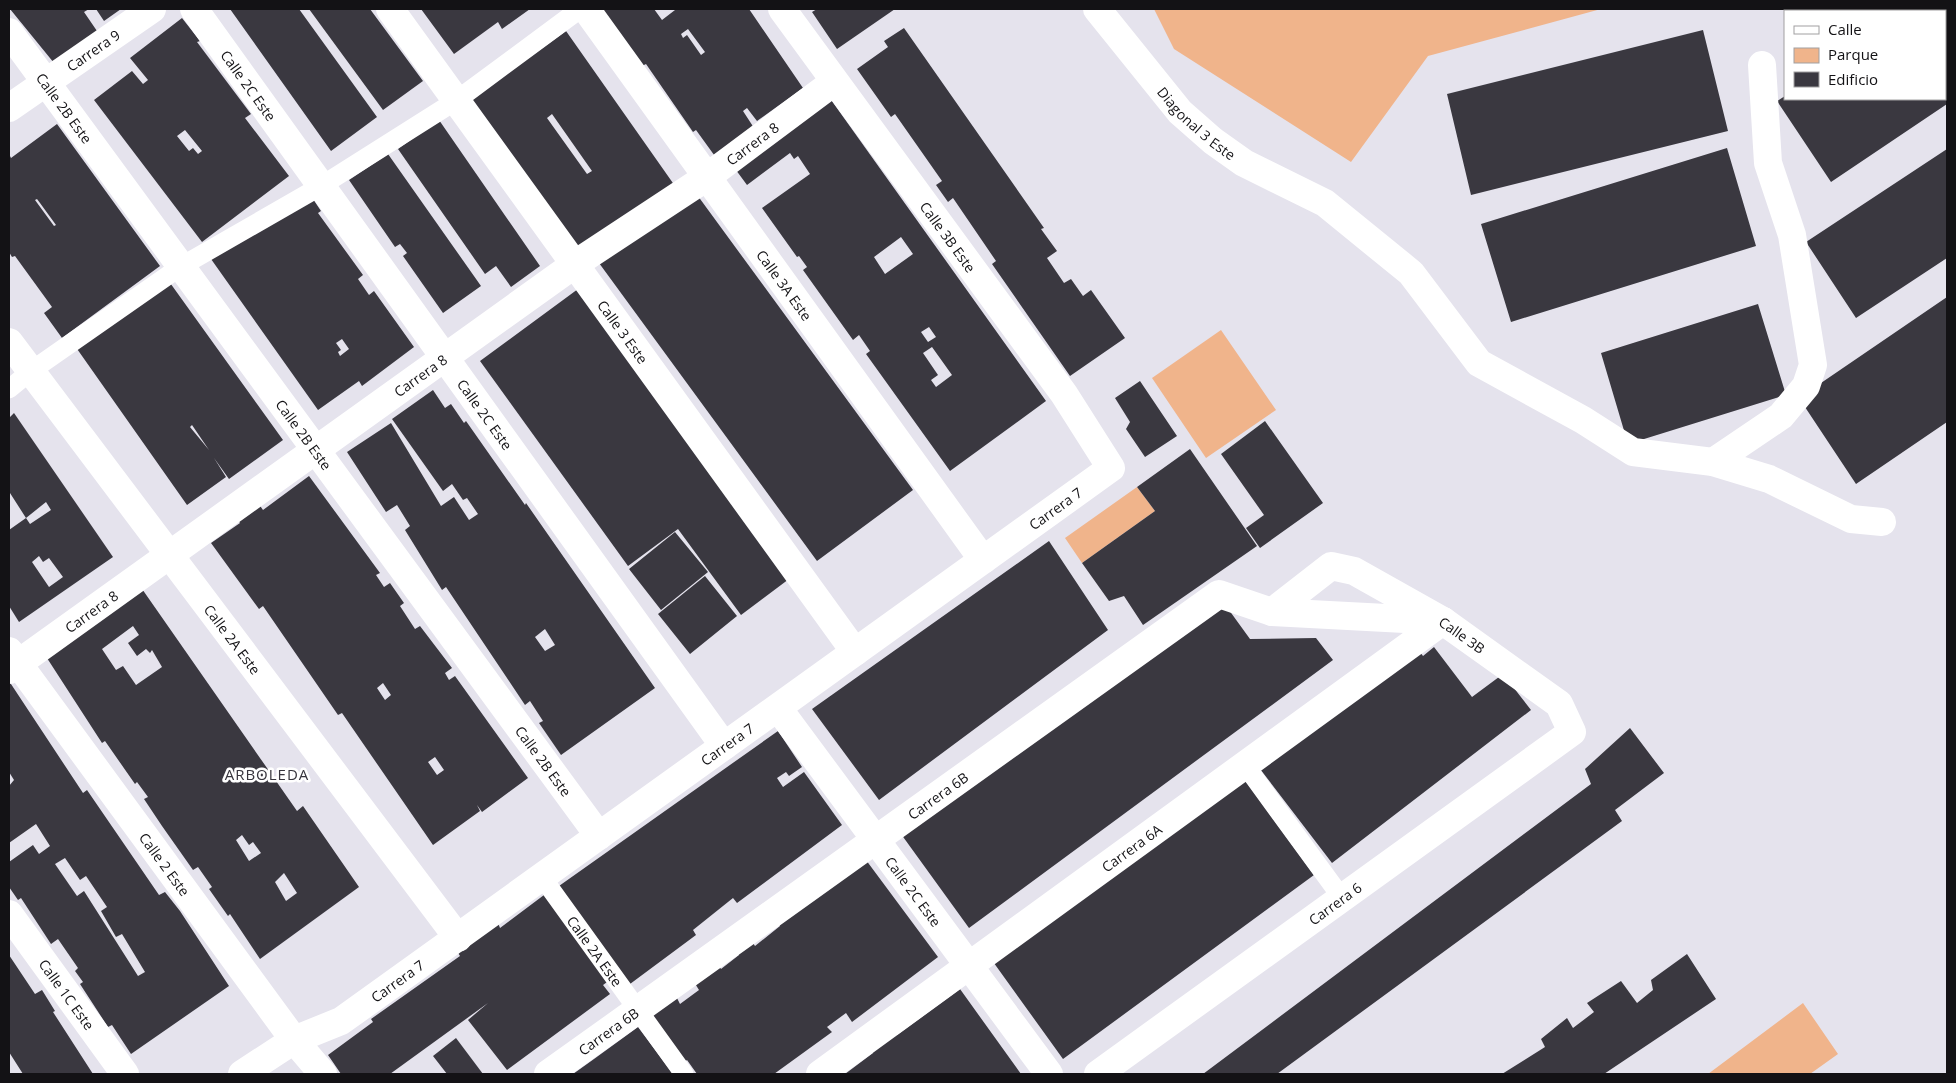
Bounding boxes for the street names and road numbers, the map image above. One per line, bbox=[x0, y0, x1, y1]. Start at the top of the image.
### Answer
street label: Carrera 9 bbox=[62, 25, 123, 75]
street label: Calle 2C Este bbox=[217, 46, 281, 125]
street label: Calle 2B Este bbox=[32, 69, 97, 147]
street label: Diagonal 3 Este bbox=[1154, 82, 1240, 164]
street label: Carrera 8 bbox=[722, 117, 782, 169]
street label: Calle 3B Este bbox=[916, 198, 980, 276]
street label: Calle 3A Este bbox=[753, 246, 817, 324]
street label: Calle 3 Este bbox=[594, 296, 653, 367]
street label: Carrera 8 bbox=[390, 350, 451, 401]
street label: Calle 2C Este bbox=[453, 375, 517, 453]
street label: Calle 2B Este bbox=[272, 395, 337, 474]
street label: Carrera 7 bbox=[1025, 483, 1085, 534]
street label: Carrera 8 bbox=[61, 586, 121, 637]
street label: Calle 2A Este bbox=[200, 600, 265, 678]
street label: Calle 3B bbox=[1435, 612, 1489, 658]
street label: Carrera 7 bbox=[697, 718, 757, 769]
street label: Calle 2B Este bbox=[512, 722, 576, 800]
street label: Carrera 6B bbox=[904, 767, 972, 823]
street label: Carrera 6A bbox=[1097, 819, 1165, 876]
street label: Calle 2 Este bbox=[135, 828, 195, 900]
street label: Calle 2C Este bbox=[881, 852, 946, 930]
street label: Carrera 6 bbox=[1304, 878, 1365, 929]
street label: Calle 2A Este bbox=[563, 912, 627, 990]
street label: Calle 1C Este bbox=[35, 955, 99, 1033]
street label: Carrera 7 bbox=[367, 955, 428, 1006]
street label: Carrera 6B bbox=[574, 1003, 642, 1059]

